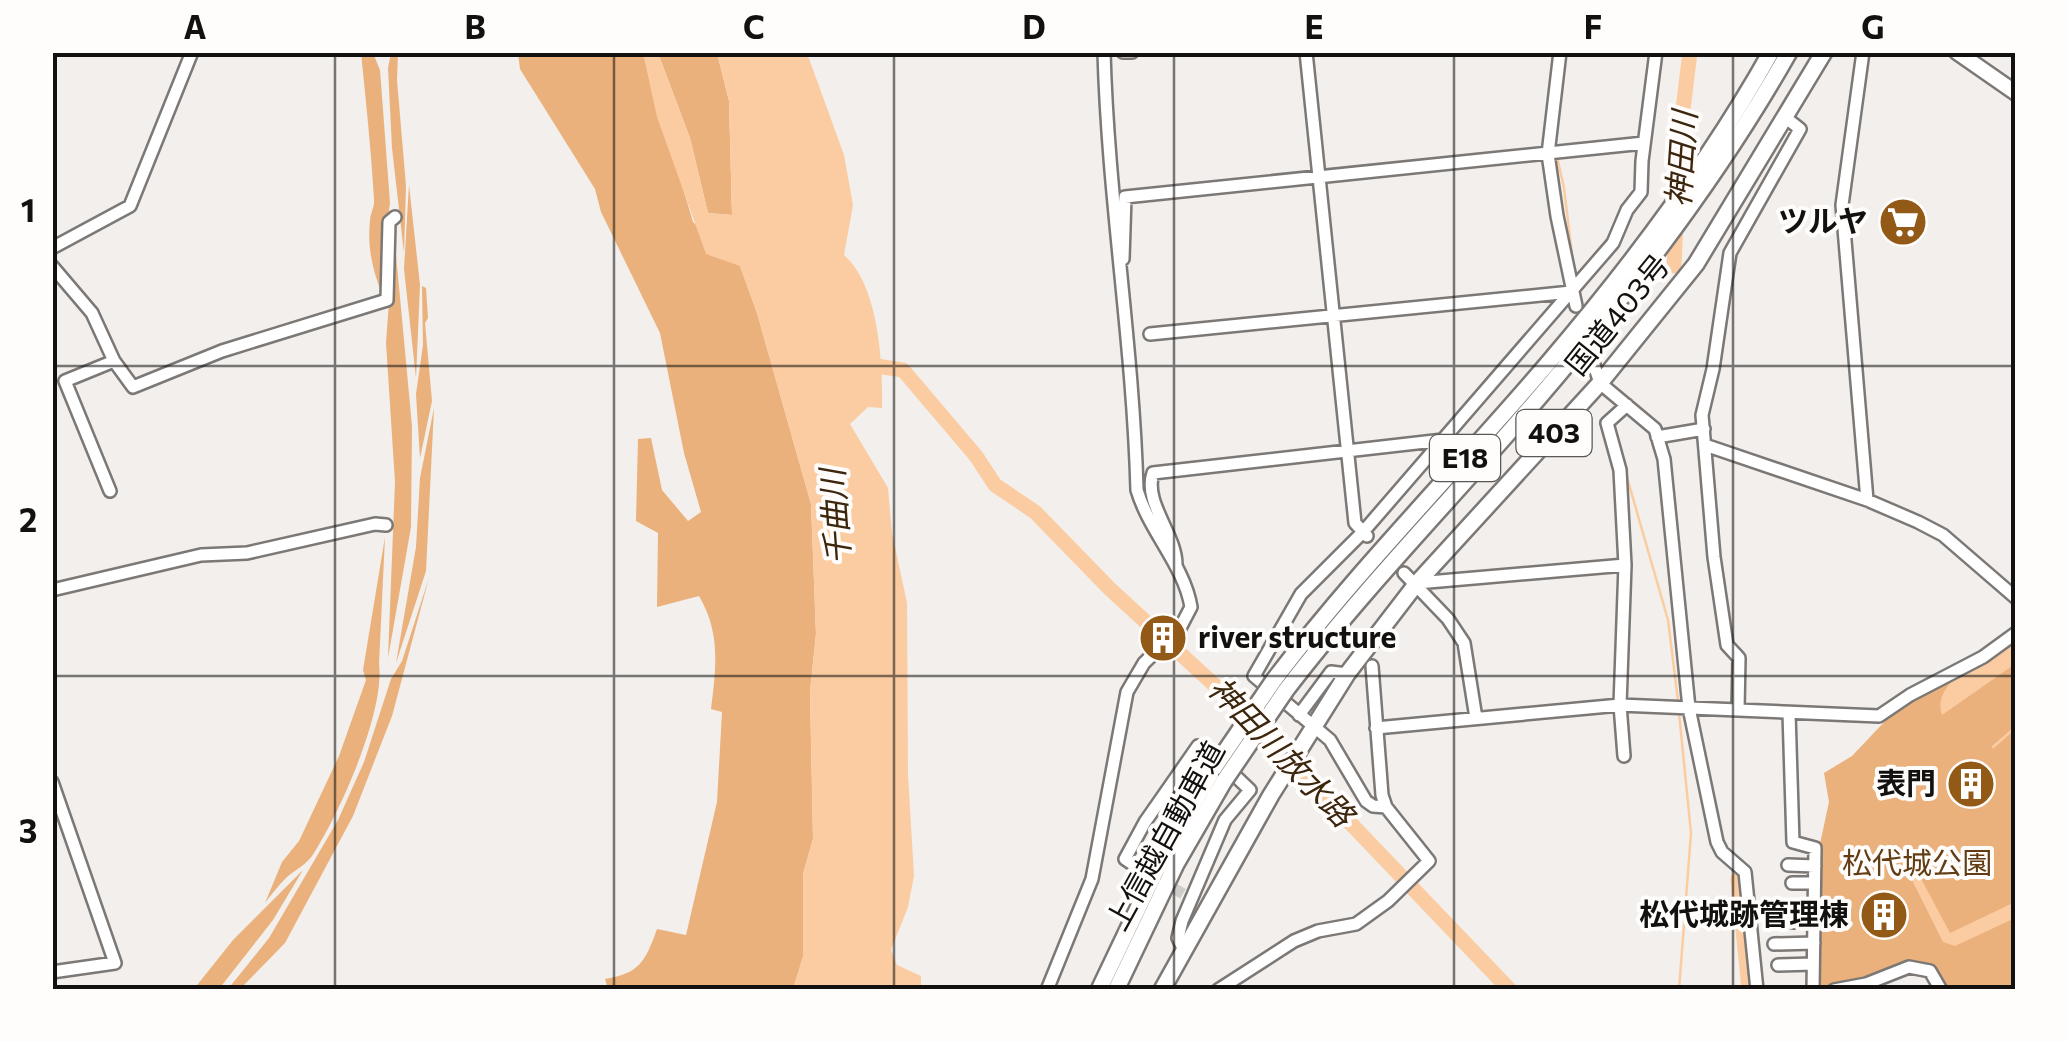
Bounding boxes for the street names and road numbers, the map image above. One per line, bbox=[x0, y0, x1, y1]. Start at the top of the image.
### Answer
street label: 国道403号 bbox=[1556, 246, 1676, 381]
road number: 403 bbox=[1516, 410, 1592, 456]
road number: E18 bbox=[1430, 435, 1500, 481]
street label: 上信越自動車道 bbox=[1097, 734, 1231, 936]

